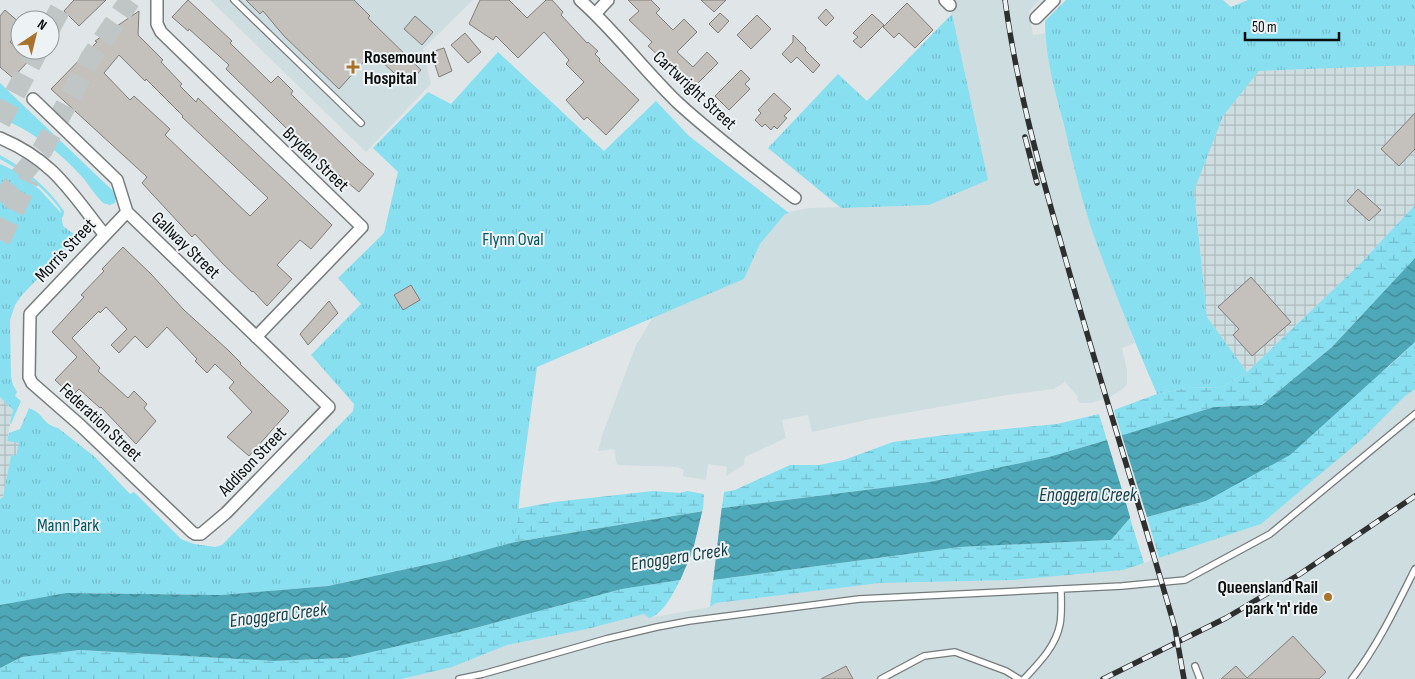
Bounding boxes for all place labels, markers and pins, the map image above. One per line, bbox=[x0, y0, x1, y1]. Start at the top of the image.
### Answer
place label: Rosemount Hospital bbox=[364, 47, 437, 89]
marker: Rosemount Hospital bbox=[346, 60, 360, 74]
place label: Queensland Rail park 'n' ride bbox=[1217, 577, 1318, 619]
marker: Queensland Rail park 'n' ride bbox=[1322, 591, 1334, 603]

